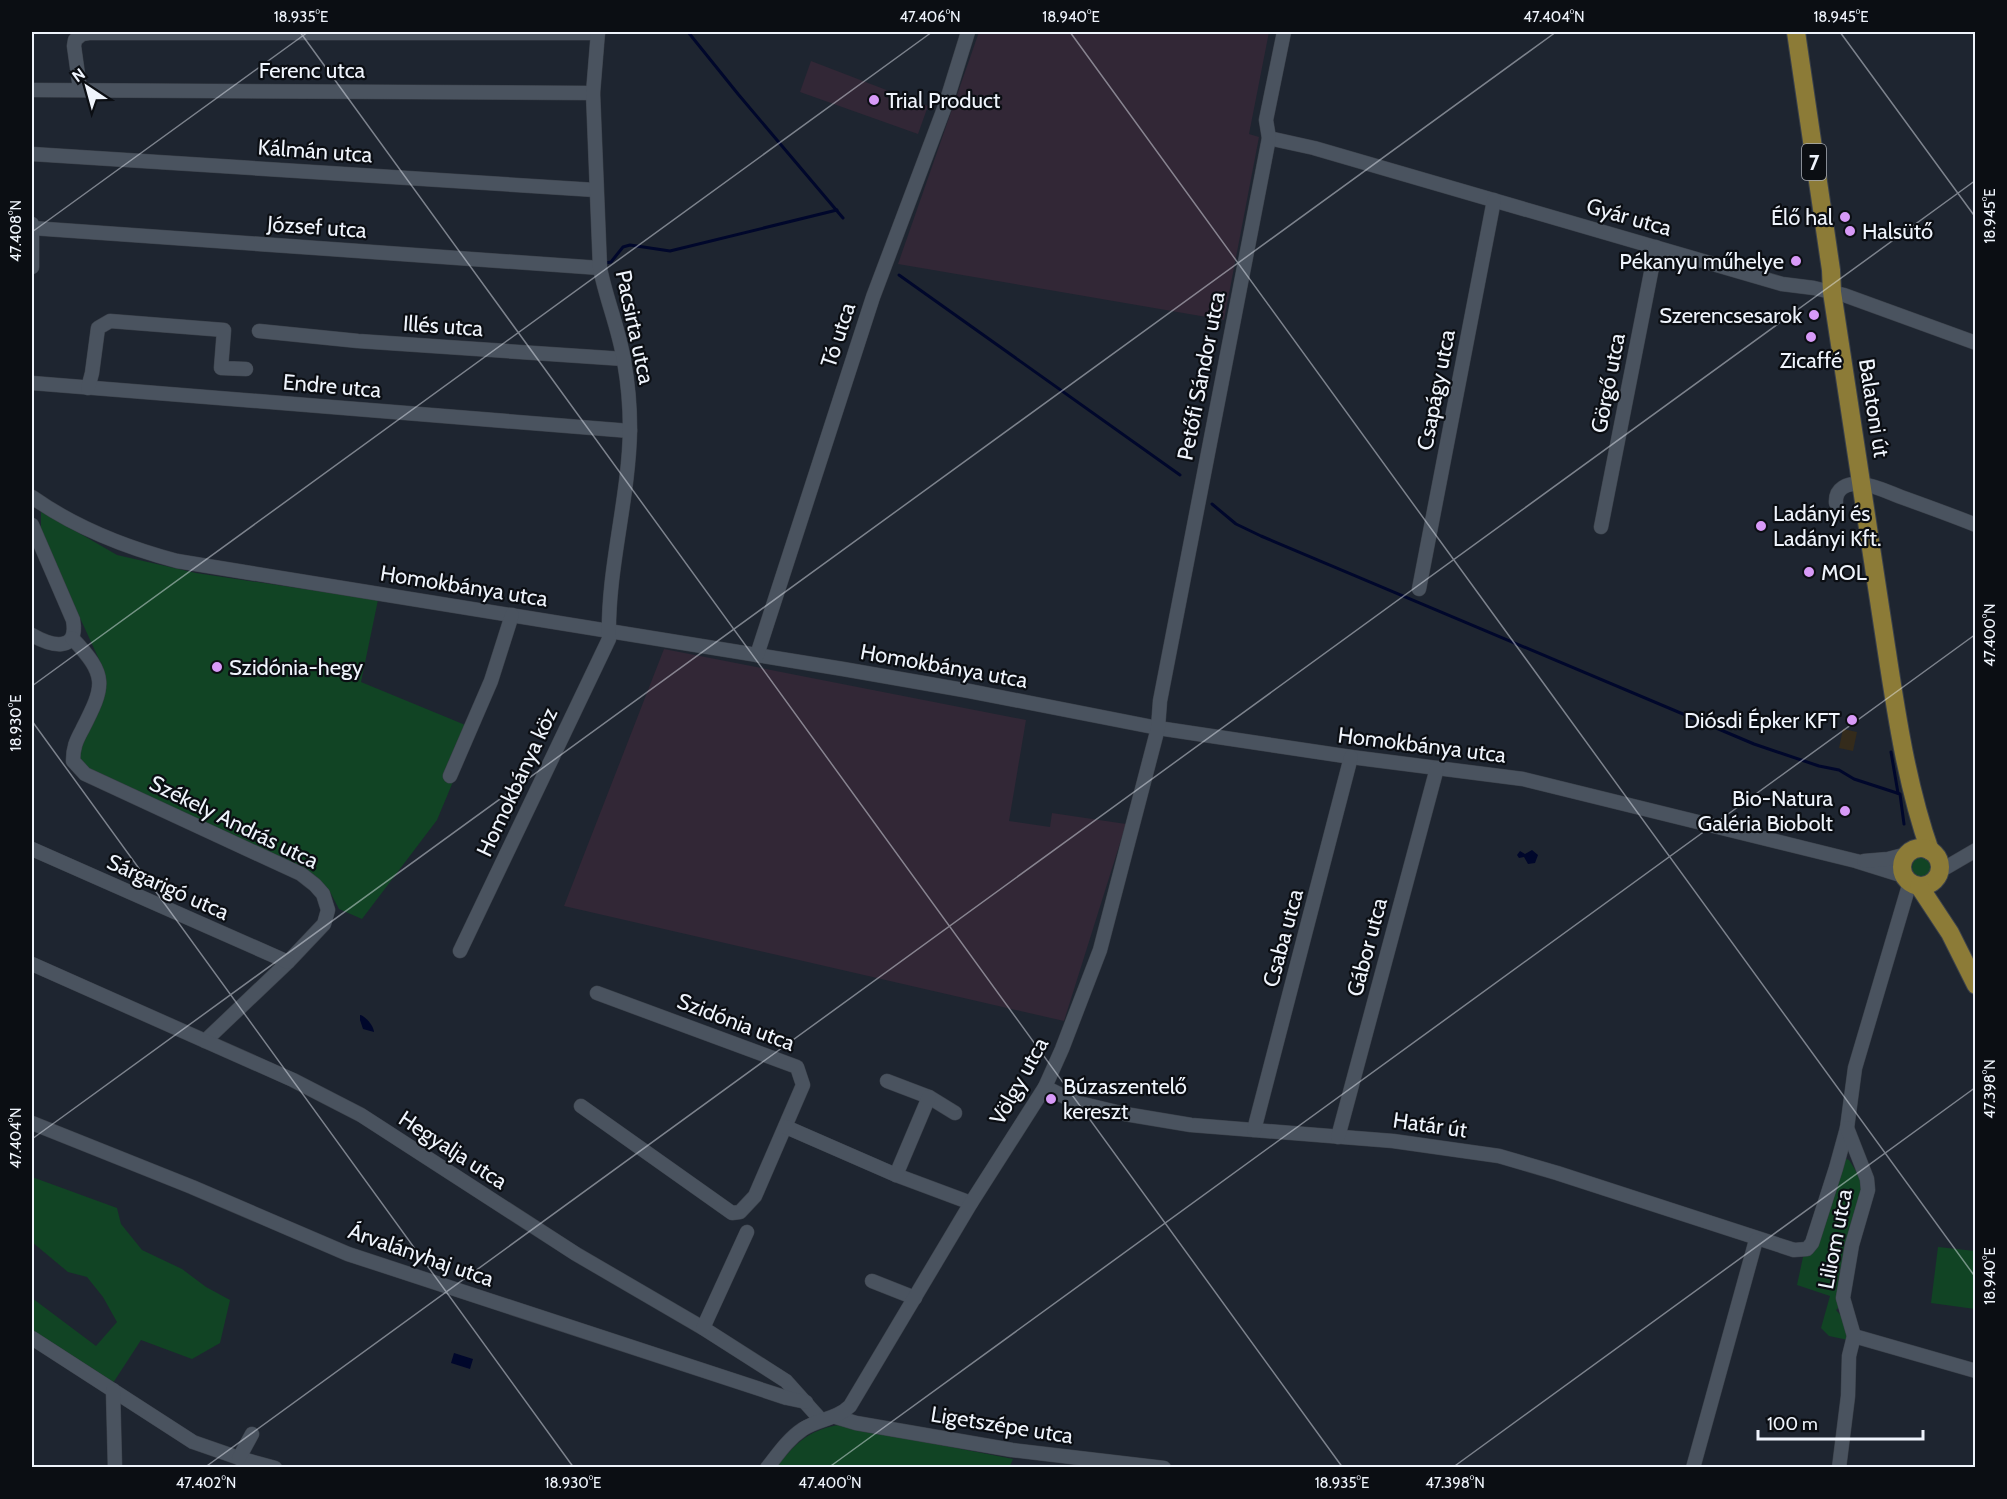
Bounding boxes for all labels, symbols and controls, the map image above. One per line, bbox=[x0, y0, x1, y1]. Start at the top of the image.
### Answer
text: 18.935°E bbox=[274, 8, 328, 26]
text: 47.406°N bbox=[899, 8, 961, 26]
text: 18.940°E bbox=[1042, 8, 1100, 26]
text: 47.404°N bbox=[1523, 8, 1585, 26]
text: 18.945°E bbox=[1813, 8, 1869, 26]
north arrow bbox=[57, 57, 117, 117]
street label: Ferenc utca bbox=[259, 57, 366, 84]
text: N bbox=[68, 64, 89, 86]
place label: Trial Product bbox=[886, 87, 1001, 114]
marker: Trial Product bbox=[867, 93, 881, 107]
street label: Kálmán utca bbox=[257, 134, 374, 168]
road number: 7 bbox=[1802, 144, 1826, 180]
text: 18.945°E bbox=[1981, 188, 1999, 244]
street label: Gyár utca bbox=[1583, 192, 1675, 242]
text: 47.408°N bbox=[7, 200, 25, 262]
place label: Élő hal bbox=[1771, 204, 1834, 231]
street label: József utca bbox=[265, 210, 368, 244]
marker: Élő hal bbox=[1838, 210, 1852, 224]
place label: Halsütő bbox=[1862, 218, 1933, 245]
marker: Halsütő bbox=[1843, 224, 1857, 238]
place label: Pékanyu műhelye bbox=[1619, 248, 1784, 275]
marker: Pékanyu műhelye bbox=[1789, 254, 1803, 268]
street label: Pacsirta utca bbox=[610, 268, 660, 387]
street label: Petőfi Sándor utca bbox=[1171, 289, 1231, 463]
street label: Tó utca bbox=[815, 299, 861, 371]
place label: Szerencsesarok bbox=[1659, 302, 1802, 329]
marker: Szerencsesarok bbox=[1807, 308, 1821, 322]
street label: Illés utca bbox=[402, 310, 484, 342]
street label: Csapágy utca bbox=[1411, 327, 1461, 453]
street label: Görgő utca bbox=[1585, 330, 1631, 435]
marker: Zicaffé bbox=[1804, 330, 1818, 344]
place label: Zicaffé bbox=[1780, 347, 1842, 374]
street label: Balatoni út bbox=[1853, 357, 1895, 460]
street label: Endre utca bbox=[282, 368, 383, 404]
place label: Ladányi és Ladányi Kft. bbox=[1773, 500, 1882, 552]
marker: Ladányi és Ladányi Kft. bbox=[1754, 519, 1768, 533]
street label: Homokbánya utca bbox=[378, 559, 550, 613]
place label: MOL bbox=[1821, 559, 1867, 586]
marker: MOL bbox=[1802, 565, 1816, 579]
text: 47.400°N bbox=[1981, 603, 1999, 667]
street label: Homokbánya utca bbox=[858, 638, 1030, 694]
place label: Szidónia-hegy bbox=[229, 654, 363, 681]
marker: Szidónia-hegy bbox=[210, 660, 224, 674]
text: 18.930°E bbox=[7, 695, 25, 751]
street label: Homokbánya köz bbox=[471, 703, 563, 861]
place label: Diósdi Épker KFT bbox=[1684, 707, 1840, 734]
marker: Diósdi Épker KFT bbox=[1845, 713, 1859, 727]
street label: Homokbánya utca bbox=[1336, 721, 1508, 769]
street label: Székely András utca bbox=[145, 769, 323, 875]
place label: Bio-Natura Galéria Biobolt bbox=[1698, 785, 1834, 837]
marker: Bio-Natura Galéria Biobolt bbox=[1838, 804, 1852, 818]
street label: Sárgarigó utca bbox=[103, 848, 234, 926]
street label: Csaba utca bbox=[1257, 886, 1309, 990]
street label: Gábor utca bbox=[1341, 894, 1393, 999]
street label: Szidónia utca bbox=[673, 987, 799, 1057]
street label: Völgy utca bbox=[984, 1032, 1054, 1129]
text: 47.398°N bbox=[1981, 1059, 1999, 1119]
place label: Búzaszentelő kereszt bbox=[1063, 1073, 1187, 1125]
marker: Búzaszentelő kereszt bbox=[1044, 1092, 1058, 1106]
street label: Hegyalja utca bbox=[394, 1105, 513, 1195]
street label: Határ út bbox=[1391, 1106, 1469, 1144]
text: 47.404°N bbox=[7, 1107, 25, 1169]
street label: Liliom utca bbox=[1812, 1186, 1858, 1291]
street label: Árvalányhaj utca bbox=[345, 1217, 498, 1293]
text: 18.940°E bbox=[1981, 1247, 1999, 1305]
street label: Ligetszépe utca bbox=[929, 1400, 1075, 1450]
scale bar bbox=[1758, 1403, 1923, 1441]
text: 100 m bbox=[1767, 1413, 1818, 1435]
text: 47.402°N bbox=[176, 1474, 236, 1492]
text: 18.930°E bbox=[545, 1474, 601, 1492]
text: 47.400°N bbox=[798, 1474, 862, 1492]
text: 18.935°E bbox=[1315, 1474, 1369, 1492]
text: 47.398°N bbox=[1425, 1474, 1485, 1492]

